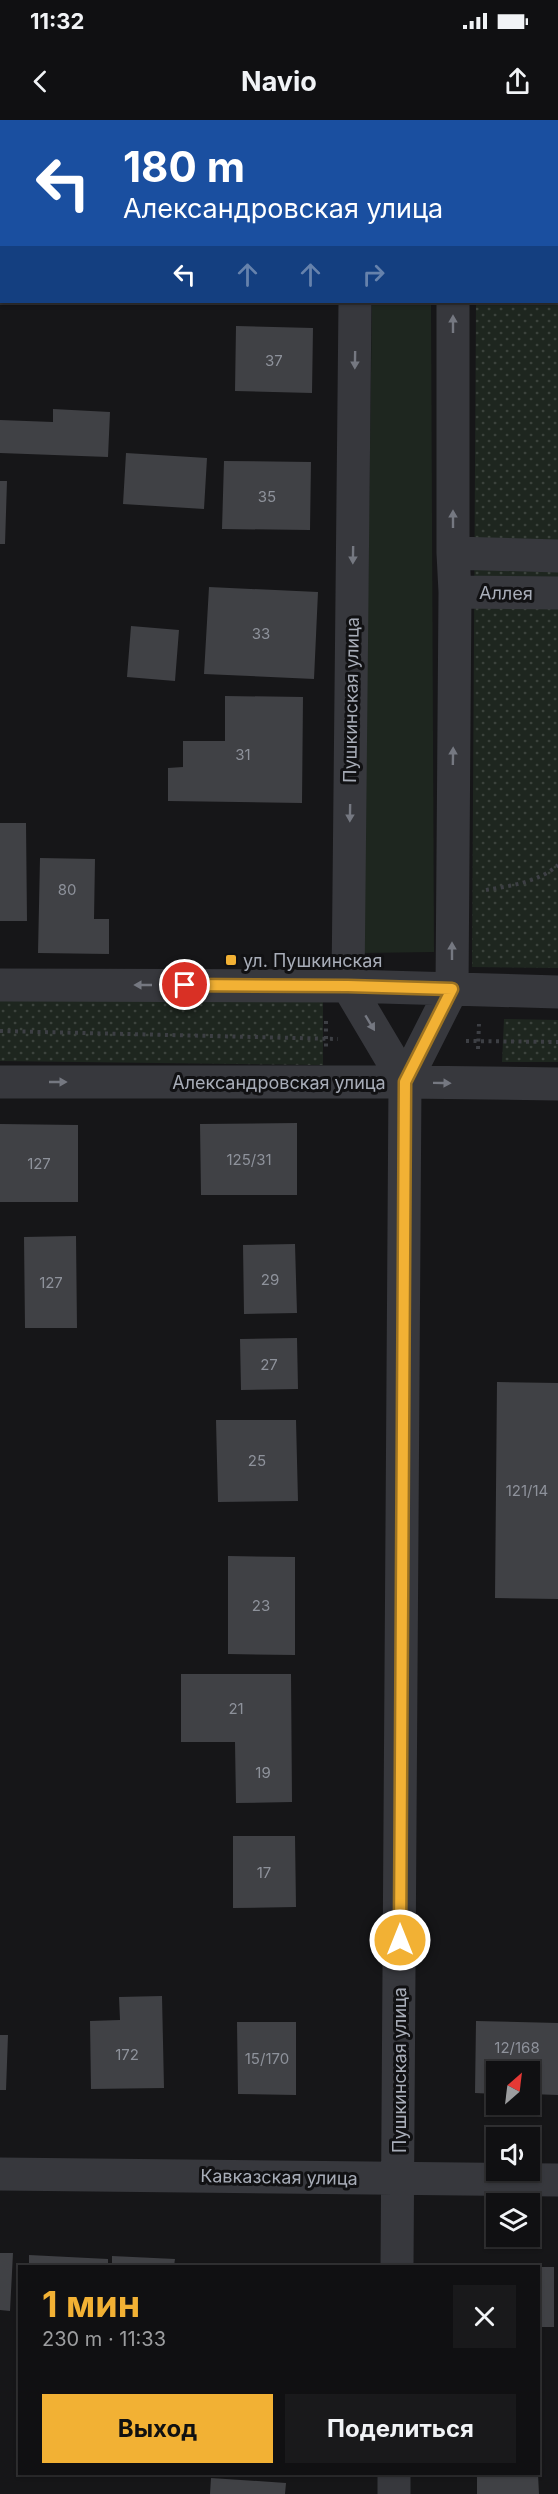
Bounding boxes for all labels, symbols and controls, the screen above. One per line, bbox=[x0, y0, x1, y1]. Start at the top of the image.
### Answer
text: 11:32 bbox=[30, 8, 84, 34]
icon: back bbox=[24, 65, 57, 98]
text: Navio bbox=[241, 65, 317, 98]
icon: share bbox=[501, 65, 534, 98]
text: 180 m bbox=[123, 141, 245, 192]
icon: left bbox=[24, 144, 102, 222]
text: Александровская улица bbox=[123, 192, 443, 225]
icon: left bbox=[168, 258, 201, 291]
icon: ahead bbox=[231, 258, 264, 291]
icon: ahead bbox=[294, 258, 327, 291]
icon: right bbox=[357, 258, 390, 291]
one-way arrow bbox=[448, 314, 458, 333]
one-way arrow bbox=[350, 350, 360, 369]
house number: 37 bbox=[265, 351, 283, 370]
house number: 35 bbox=[258, 487, 276, 506]
one-way arrow bbox=[448, 509, 458, 528]
one-way arrow bbox=[348, 545, 357, 564]
street label: Аллея bbox=[479, 582, 533, 604]
street label: Пушкинская улица bbox=[339, 617, 363, 783]
house number: 33 bbox=[252, 624, 270, 643]
house number: 31 bbox=[235, 745, 251, 764]
one-way arrow bbox=[448, 746, 458, 765]
one-way arrow bbox=[345, 803, 355, 822]
house number: 80 bbox=[58, 880, 76, 899]
one-way arrow bbox=[447, 941, 457, 960]
place label: ул. Пушкинская bbox=[243, 950, 382, 971]
marker: ул. Пушкинская bbox=[224, 953, 238, 967]
pin bbox=[159, 959, 210, 1010]
icon: arrive bbox=[168, 968, 201, 1001]
one-way arrow bbox=[133, 980, 152, 990]
one-way arrow bbox=[365, 1015, 376, 1031]
street label: Александровская улица bbox=[172, 1072, 386, 1093]
one-way arrow bbox=[49, 1077, 68, 1087]
one-way arrow bbox=[433, 1078, 452, 1087]
house number: 125/31 bbox=[226, 1150, 272, 1169]
house number: 127 bbox=[27, 1154, 51, 1173]
house number: 29 bbox=[261, 1270, 279, 1289]
house number: 127 bbox=[39, 1273, 63, 1292]
house number: 27 bbox=[260, 1355, 278, 1374]
house number: 25 bbox=[248, 1451, 266, 1470]
house number: 121/14 bbox=[506, 1481, 548, 1500]
house number: 23 bbox=[252, 1596, 270, 1615]
house number: 21 bbox=[228, 1699, 244, 1718]
house number: 19 bbox=[255, 1763, 271, 1782]
house number: 17 bbox=[257, 1863, 271, 1882]
position arrow bbox=[368, 1908, 432, 1972]
street label: Пушкинская улица bbox=[389, 1987, 410, 2153]
house number: 12/168 bbox=[494, 2038, 540, 2057]
house number: 172 bbox=[115, 2045, 139, 2064]
house number: 15/170 bbox=[245, 2049, 289, 2068]
north arrow bbox=[486, 2061, 540, 2115]
map controls bbox=[486, 2061, 540, 2247]
button: sound bbox=[486, 2127, 540, 2181]
street label: Кавказская улица bbox=[200, 2165, 358, 2189]
button: layers bbox=[486, 2193, 540, 2247]
text: 1 мин bbox=[42, 2282, 140, 2326]
button: close bbox=[453, 2285, 516, 2348]
text: 230 m · 11:33 bbox=[42, 2327, 166, 2351]
button: Выход bbox=[42, 2394, 273, 2463]
button: Поделиться bbox=[285, 2394, 516, 2463]

